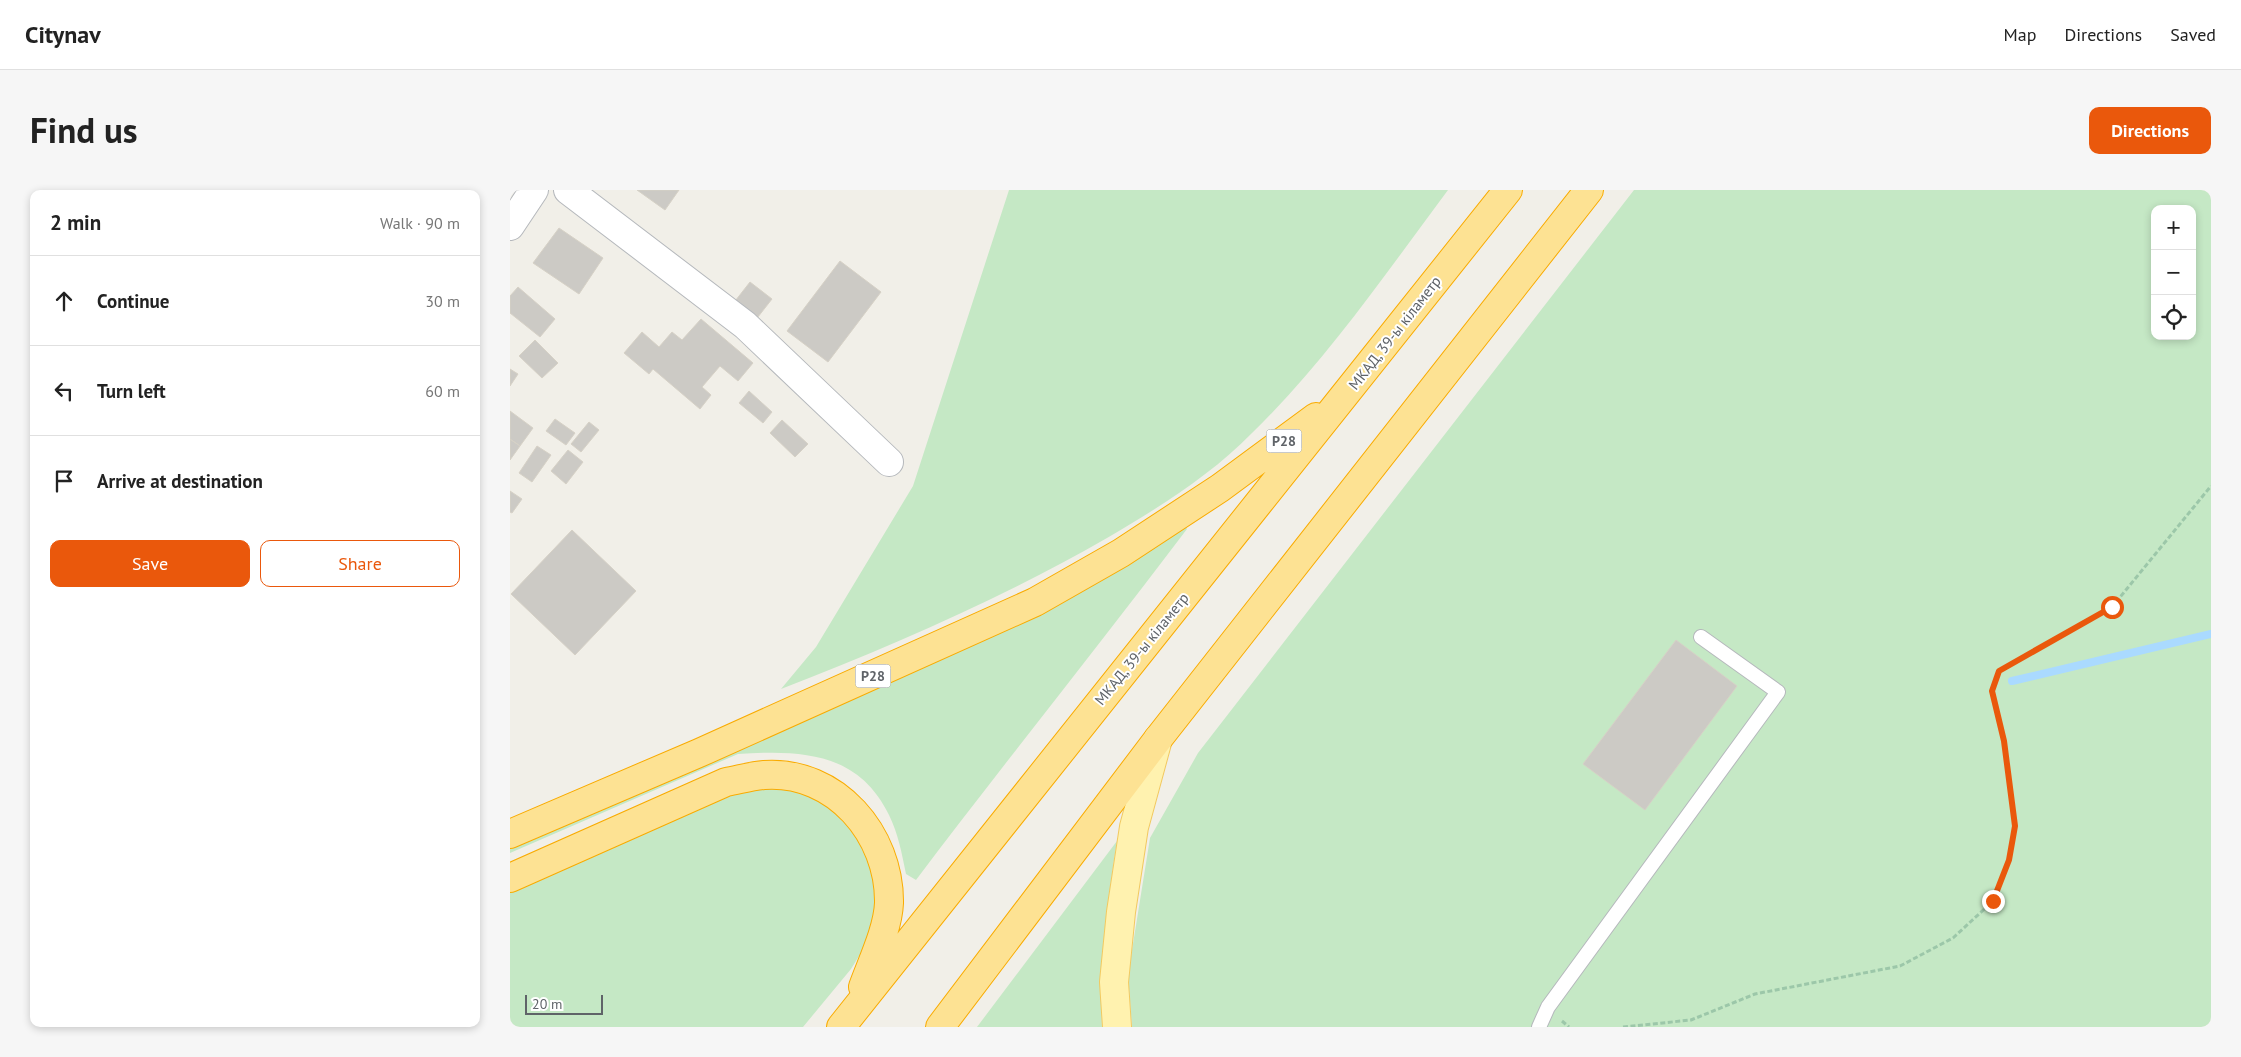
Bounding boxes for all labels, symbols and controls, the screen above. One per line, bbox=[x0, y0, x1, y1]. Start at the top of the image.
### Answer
text: Citynav bbox=[25, 19, 101, 50]
text: Map bbox=[2004, 23, 2036, 46]
text: Directions bbox=[2064, 23, 2142, 46]
text: Saved bbox=[2170, 23, 2216, 46]
text: Find us bbox=[30, 107, 138, 153]
button: Directions bbox=[2089, 107, 2211, 154]
map controls bbox=[2151, 205, 2196, 340]
button: + bbox=[2151, 205, 2196, 250]
text: 2 min bbox=[50, 209, 101, 236]
text: Walk · 90 m bbox=[380, 213, 460, 233]
button: − bbox=[2151, 250, 2196, 295]
street label: МКАД, 39-ы кіламетр bbox=[1344, 272, 1445, 393]
icon: ahead bbox=[50, 287, 78, 315]
text: Continue bbox=[97, 289, 169, 313]
text: 30 m bbox=[425, 291, 460, 311]
button: locate bbox=[2151, 295, 2196, 340]
icon: left bbox=[50, 377, 78, 405]
text: Turn left bbox=[97, 379, 166, 403]
text: 60 m bbox=[425, 381, 460, 401]
road number: Р28 bbox=[1266, 430, 1302, 452]
icon: arrive bbox=[50, 467, 78, 495]
text: Arrive at destination bbox=[97, 469, 263, 493]
button: Save bbox=[50, 540, 250, 587]
button: Share bbox=[260, 540, 460, 587]
street label: МКАД, 39-ы кіламетр bbox=[1090, 589, 1193, 709]
route start bbox=[2101, 596, 2124, 619]
road number: Р28 bbox=[856, 664, 890, 688]
route end bbox=[1982, 890, 2005, 913]
scale bar bbox=[525, 992, 602, 1015]
text: 20 m bbox=[532, 995, 562, 1013]

